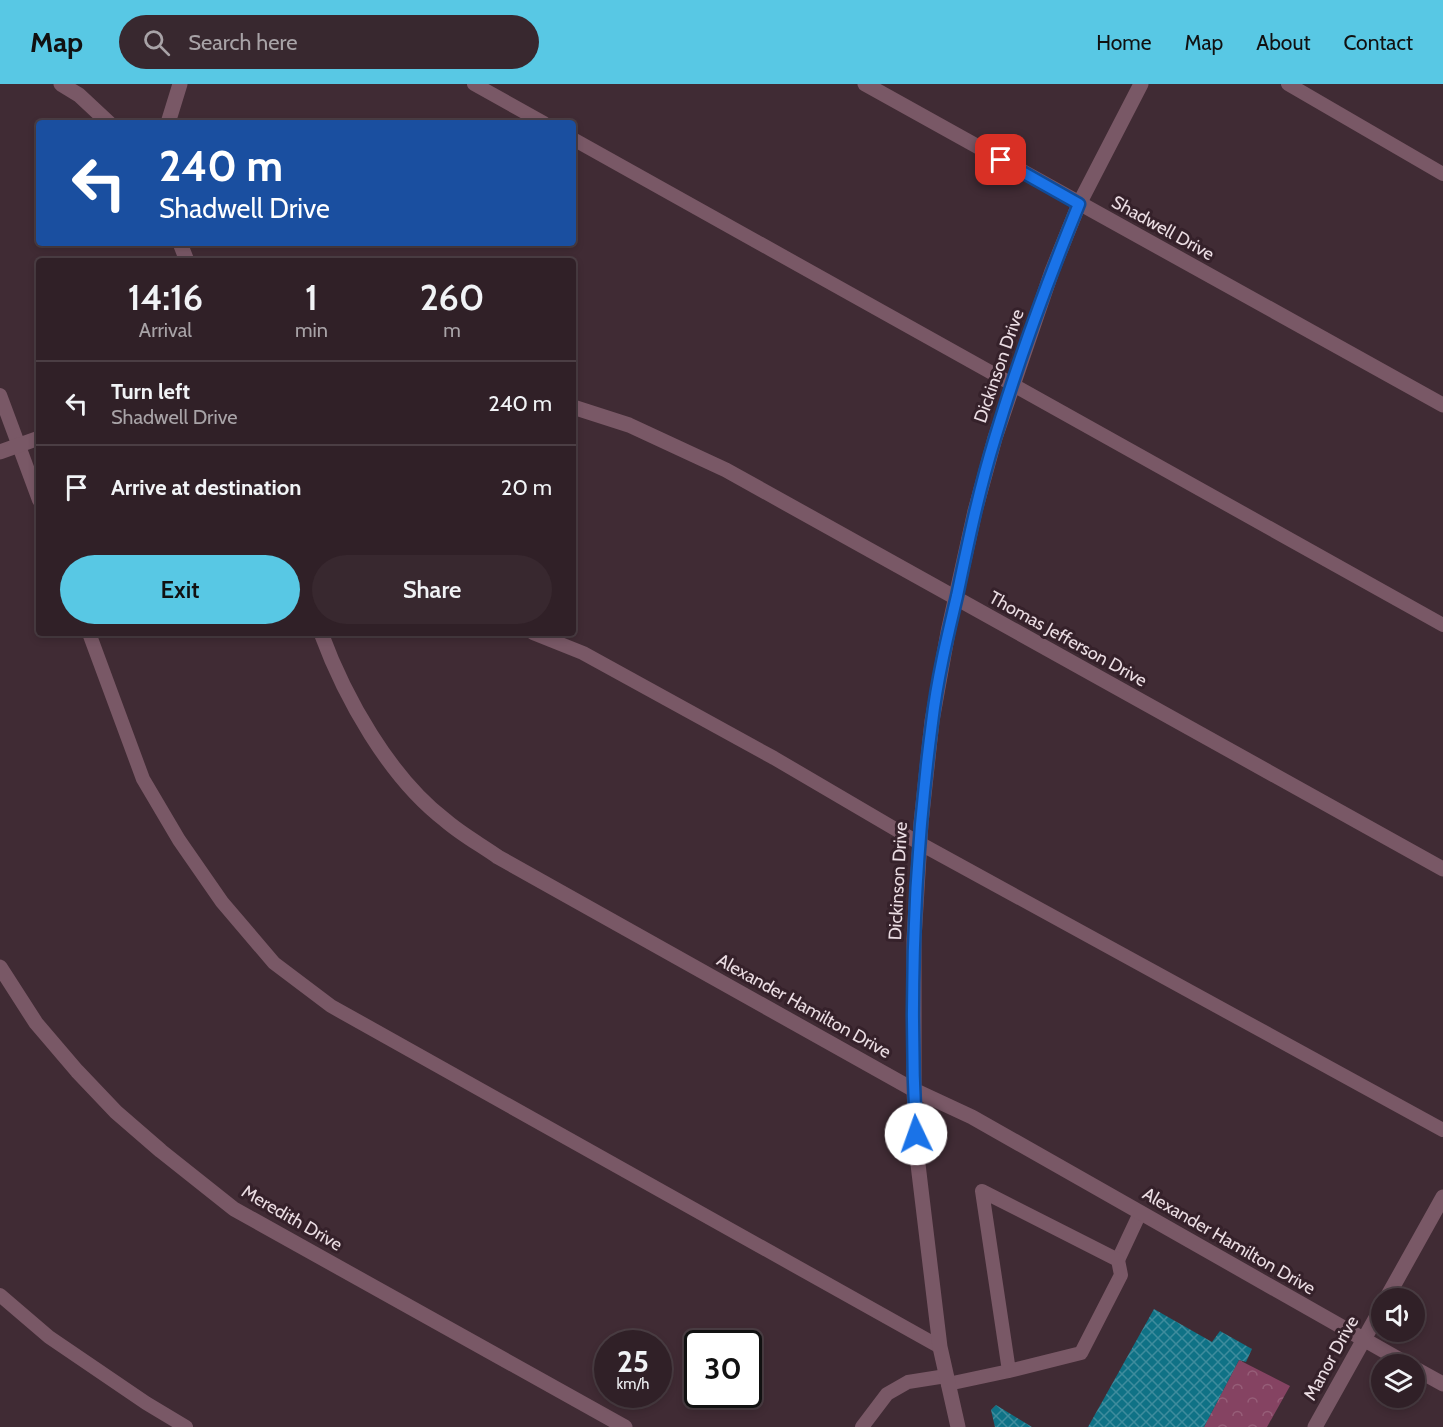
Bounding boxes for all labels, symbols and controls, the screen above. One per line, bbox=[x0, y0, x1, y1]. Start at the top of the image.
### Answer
search box bbox=[119, 15, 539, 69]
text: Map bbox=[30, 25, 83, 59]
icon: search bbox=[140, 26, 173, 59]
text: Search here bbox=[188, 29, 297, 56]
text: Home bbox=[1096, 30, 1152, 55]
text: Map bbox=[1185, 30, 1223, 55]
text: About bbox=[1256, 30, 1310, 55]
text: Contact bbox=[1343, 30, 1413, 55]
pin bbox=[975, 134, 1026, 185]
text: 240 m bbox=[159, 140, 283, 192]
icon: arrive bbox=[984, 143, 1017, 176]
icon: left bbox=[60, 144, 138, 222]
street label: Shadwell Drive bbox=[1108, 191, 1218, 265]
text: Shadwell Drive bbox=[159, 192, 330, 225]
text: 14:16 bbox=[128, 275, 203, 319]
text: 1 bbox=[305, 275, 318, 319]
text: 260 bbox=[420, 275, 484, 319]
street label: Dickinson Drive bbox=[969, 306, 1029, 426]
text: Arrival bbox=[139, 318, 192, 342]
text: min bbox=[295, 318, 328, 342]
text: m bbox=[443, 318, 461, 342]
text: Turn left bbox=[111, 378, 190, 405]
icon: left bbox=[60, 387, 93, 420]
text: 240 m bbox=[488, 390, 552, 417]
text: Shadwell Drive bbox=[111, 405, 238, 429]
icon: arrive bbox=[60, 471, 93, 504]
text: Arrive at destination bbox=[111, 474, 301, 501]
text: 20 m bbox=[501, 474, 552, 501]
button: Exit bbox=[60, 555, 300, 624]
button: Share bbox=[312, 555, 552, 624]
street label: Thomas Jefferson Drive bbox=[985, 586, 1151, 692]
street label: Dickinson Drive bbox=[884, 821, 912, 941]
street label: Alexander Hamilton Drive bbox=[713, 949, 895, 1063]
position arrow bbox=[884, 1102, 948, 1166]
street label: Meredith Drive bbox=[238, 1180, 346, 1256]
street label: Alexander Hamilton Drive bbox=[1139, 1183, 1319, 1299]
map controls bbox=[1371, 1288, 1425, 1408]
button: sound bbox=[1371, 1288, 1425, 1342]
street label: Manor Drive bbox=[1299, 1312, 1363, 1404]
speed limit sign: 30 bbox=[684, 1330, 762, 1408]
text: 25 bbox=[617, 1343, 649, 1380]
button: layers bbox=[1371, 1354, 1425, 1408]
text: km/h bbox=[617, 1375, 649, 1393]

